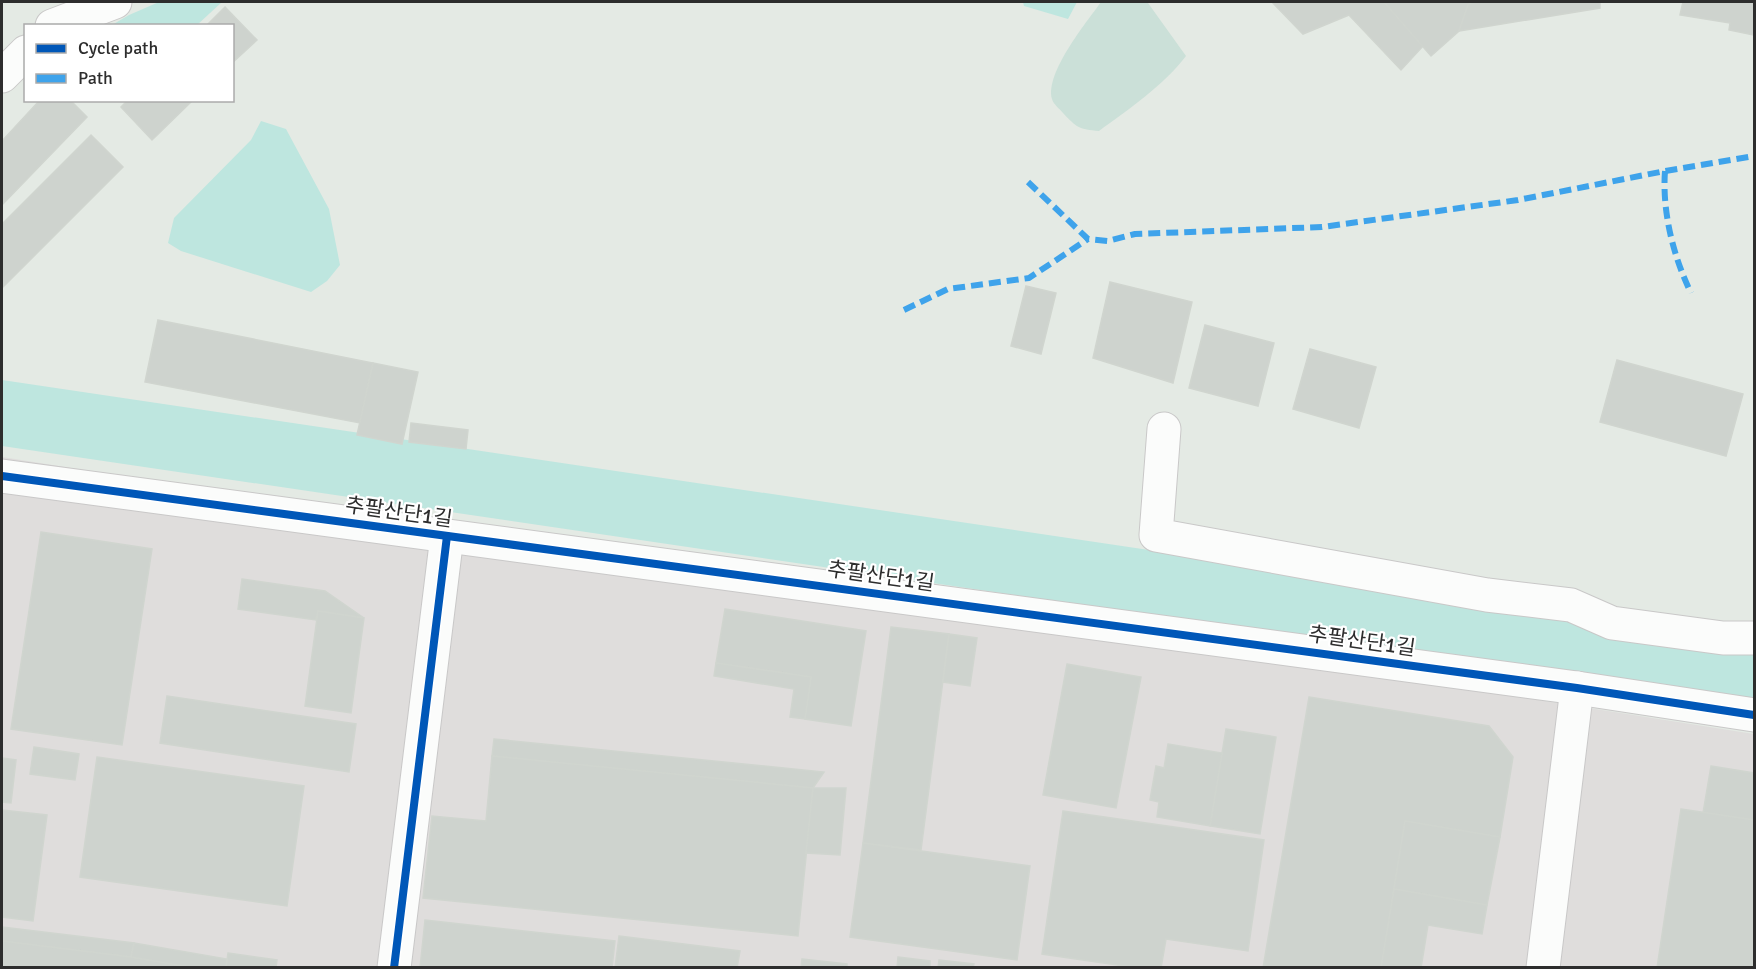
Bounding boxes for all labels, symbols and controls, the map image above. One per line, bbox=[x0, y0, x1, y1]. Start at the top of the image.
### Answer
legend bbox=[24, 24, 234, 102]
text: Cycle path bbox=[78, 37, 158, 59]
text: Path bbox=[78, 67, 113, 89]
street label: 추팔산단1길 bbox=[344, 492, 454, 532]
street label: 추팔산단1길 bbox=[826, 556, 936, 596]
street label: 추팔산단1길 bbox=[1307, 621, 1417, 661]

